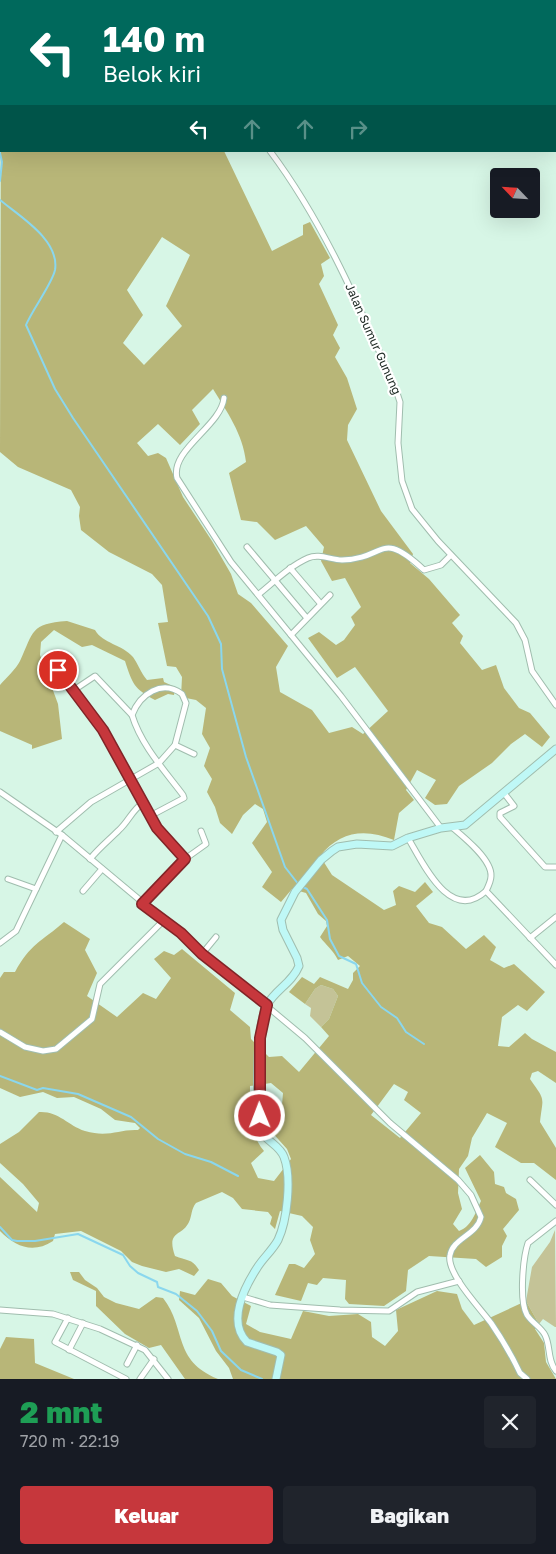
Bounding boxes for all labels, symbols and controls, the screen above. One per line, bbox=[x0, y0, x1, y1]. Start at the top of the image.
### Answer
text: 140 m bbox=[103, 18, 205, 60]
icon: left bbox=[20, 20, 85, 85]
text: Belok kiri bbox=[103, 60, 201, 87]
icon: left bbox=[185, 115, 213, 143]
icon: ahead bbox=[238, 115, 266, 143]
icon: ahead bbox=[291, 115, 319, 143]
icon: right bbox=[344, 115, 372, 143]
north arrow bbox=[490, 168, 540, 218]
map controls bbox=[490, 168, 540, 218]
street label: Jalan Sumur Gunung bbox=[342, 281, 405, 397]
pin bbox=[37, 649, 79, 691]
icon: arrive bbox=[44, 656, 72, 684]
position arrow bbox=[233, 1089, 285, 1141]
text: 2 mnt bbox=[20, 1394, 103, 1430]
button: close bbox=[484, 1396, 536, 1448]
text: 720 m · 22:19 bbox=[20, 1431, 119, 1451]
button: Keluar bbox=[20, 1486, 273, 1544]
button: Bagikan bbox=[283, 1486, 536, 1544]

